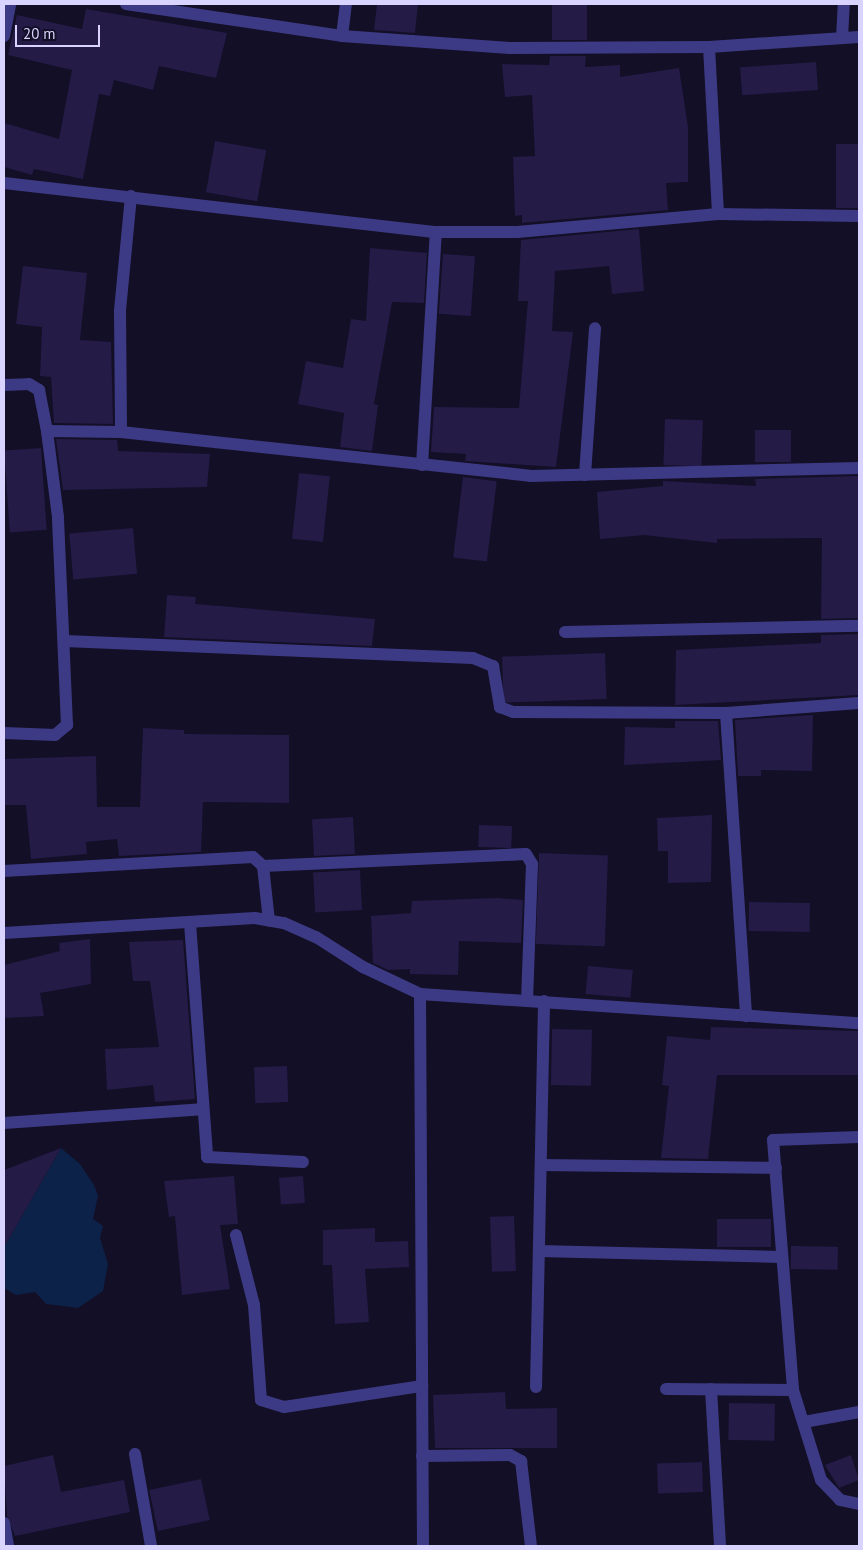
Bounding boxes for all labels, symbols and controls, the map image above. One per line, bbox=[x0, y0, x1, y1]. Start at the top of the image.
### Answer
scale bar bbox=[18, 15, 102, 47]
text: 20 m bbox=[23, 24, 56, 43]

